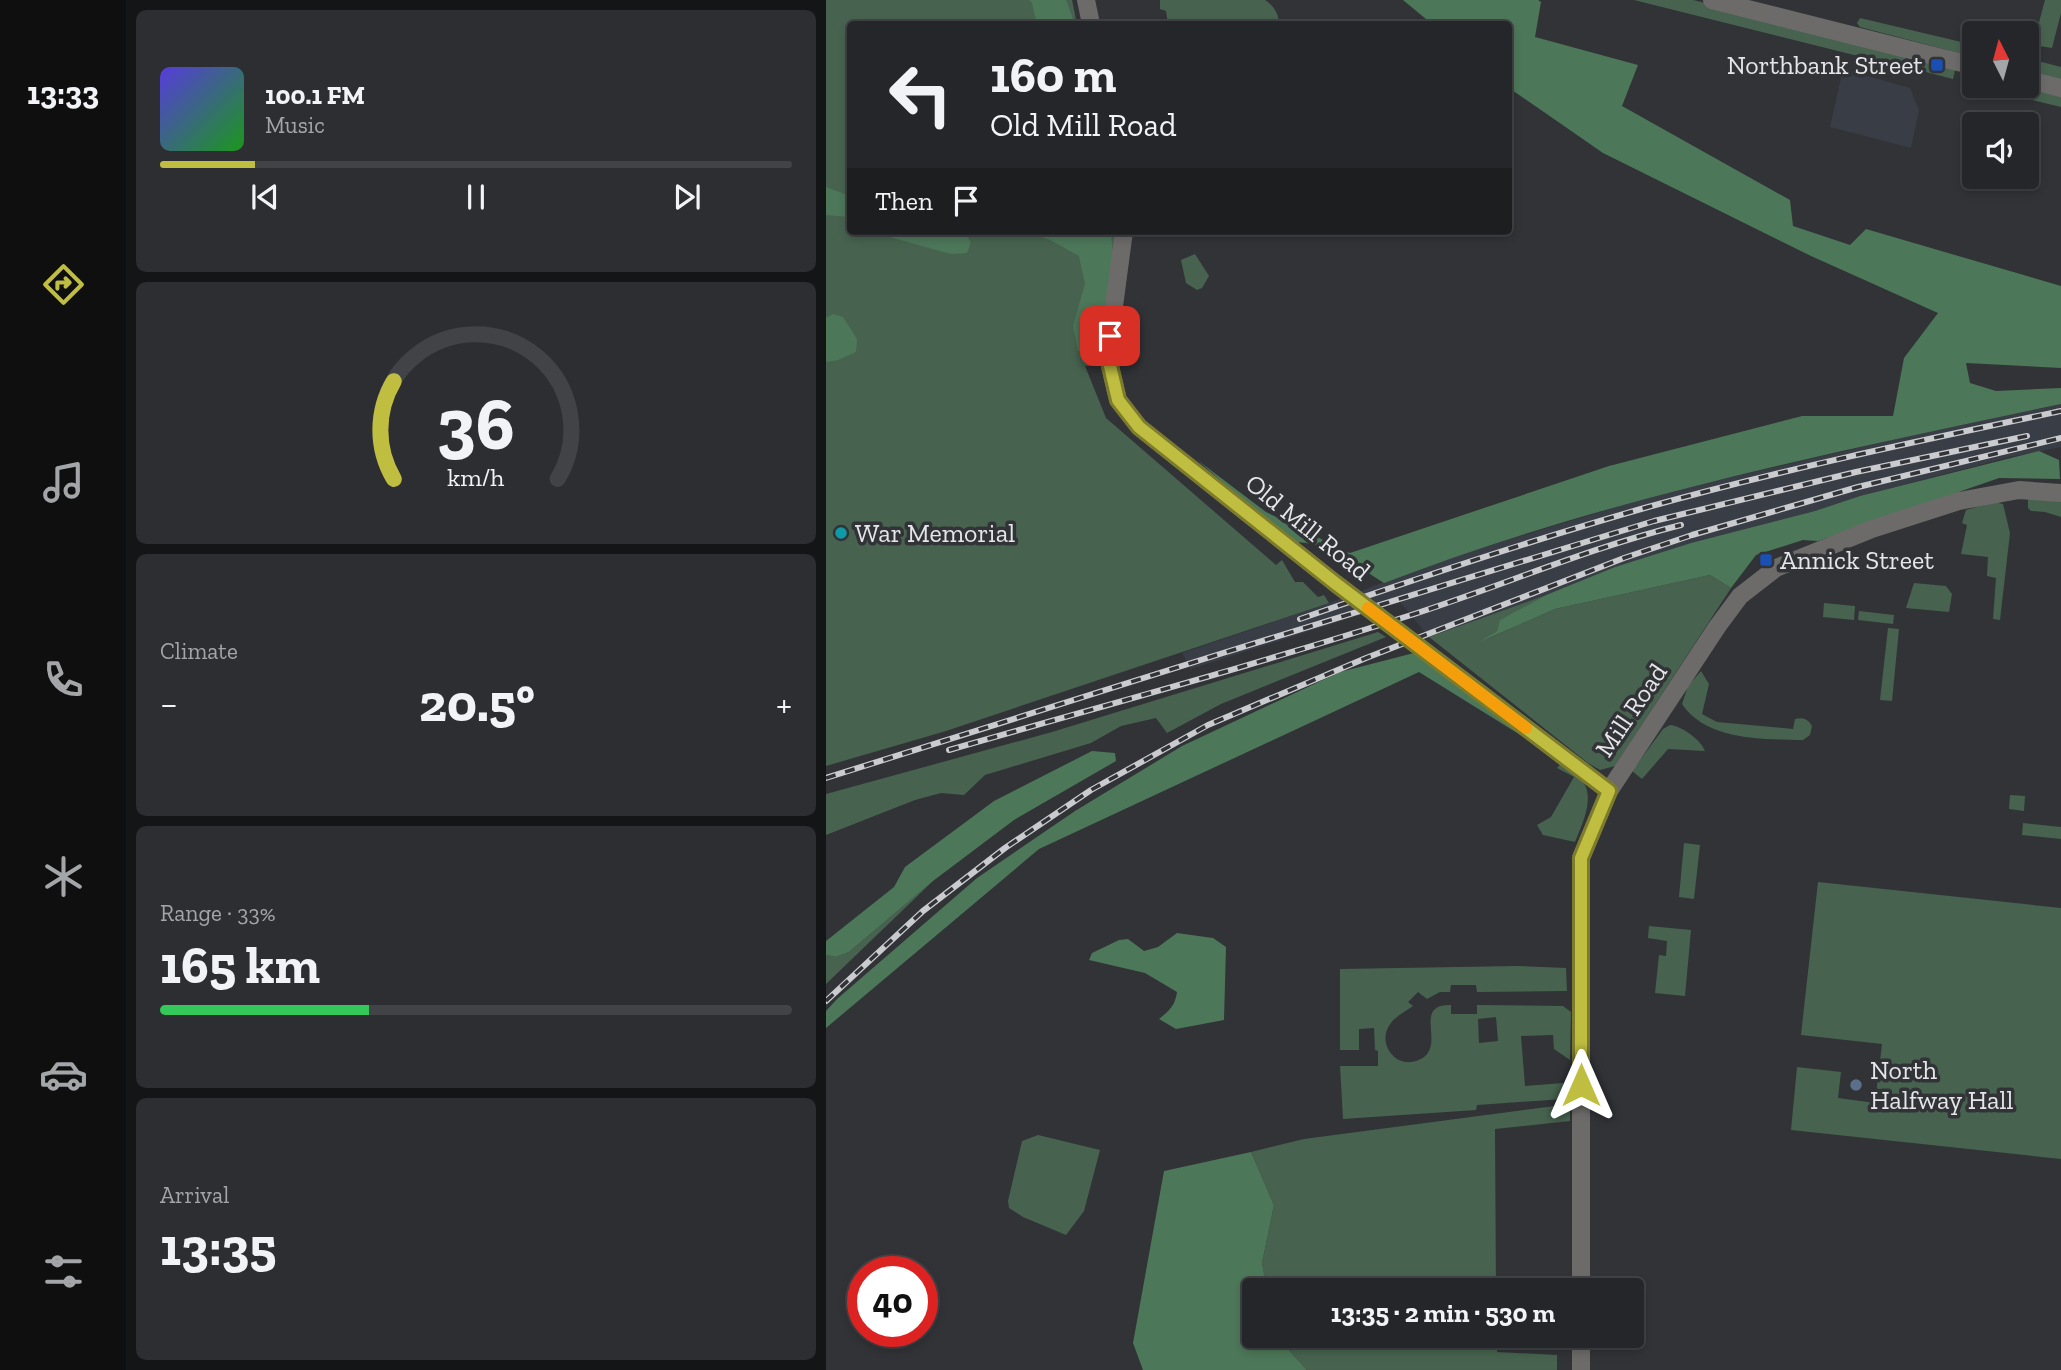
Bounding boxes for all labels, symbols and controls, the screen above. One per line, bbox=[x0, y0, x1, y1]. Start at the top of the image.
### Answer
north arrow bbox=[1962, 21, 2039, 98]
map controls bbox=[1962, 21, 2039, 189]
text: 160 m bbox=[990, 46, 1116, 105]
icon: left bbox=[875, 49, 966, 140]
place label: Northbank Street bbox=[1727, 49, 1923, 81]
marker: Northbank Street bbox=[1929, 57, 1945, 73]
text: 13:33 bbox=[27, 74, 99, 112]
text: 100.1 FM bbox=[265, 79, 365, 111]
text: Old Mill Road bbox=[990, 106, 1177, 144]
text: Music bbox=[265, 111, 325, 139]
button: sound bbox=[1962, 112, 2039, 189]
icon: previous bbox=[246, 178, 284, 216]
icon: pause bbox=[457, 178, 495, 216]
icon: next bbox=[668, 178, 706, 216]
icon: arrive bbox=[947, 182, 985, 220]
text: Then bbox=[875, 185, 933, 217]
icon: directions bbox=[39, 260, 88, 309]
pin bbox=[1080, 306, 1140, 366]
icon: arrive bbox=[1091, 317, 1129, 355]
text: 36 bbox=[437, 380, 515, 468]
icon: music bbox=[39, 458, 88, 507]
text: km/h bbox=[447, 462, 505, 492]
street label: Old Mill Road bbox=[1239, 467, 1377, 587]
place label: War Memorial bbox=[855, 517, 1015, 549]
marker: War Memorial bbox=[833, 525, 849, 541]
place label: Annick Street bbox=[1780, 544, 1934, 576]
marker: Annick Street bbox=[1758, 552, 1774, 568]
text: Climate bbox=[160, 637, 238, 665]
icon: phone bbox=[39, 655, 88, 704]
street label: Mill Road bbox=[1588, 657, 1674, 763]
text: 20.5° bbox=[419, 672, 535, 734]
text: − bbox=[160, 681, 178, 727]
text: + bbox=[776, 681, 792, 727]
icon: climate bbox=[39, 852, 88, 901]
text: Range · 33% bbox=[160, 899, 276, 927]
text: 165 km bbox=[160, 934, 320, 996]
position arrow bbox=[1544, 1048, 1618, 1122]
icon: car bbox=[39, 1050, 88, 1099]
place label: North Halfway Hall bbox=[1870, 1054, 2013, 1116]
marker: North Halfway Hall bbox=[1848, 1077, 1864, 1093]
text: Arrival bbox=[160, 1181, 229, 1209]
text: 13:35 bbox=[160, 1216, 276, 1278]
icon: filters bbox=[39, 1247, 88, 1296]
speed limit sign: 40 bbox=[847, 1256, 938, 1347]
text: 13:35 · 2 min · 530 m bbox=[1331, 1297, 1555, 1329]

